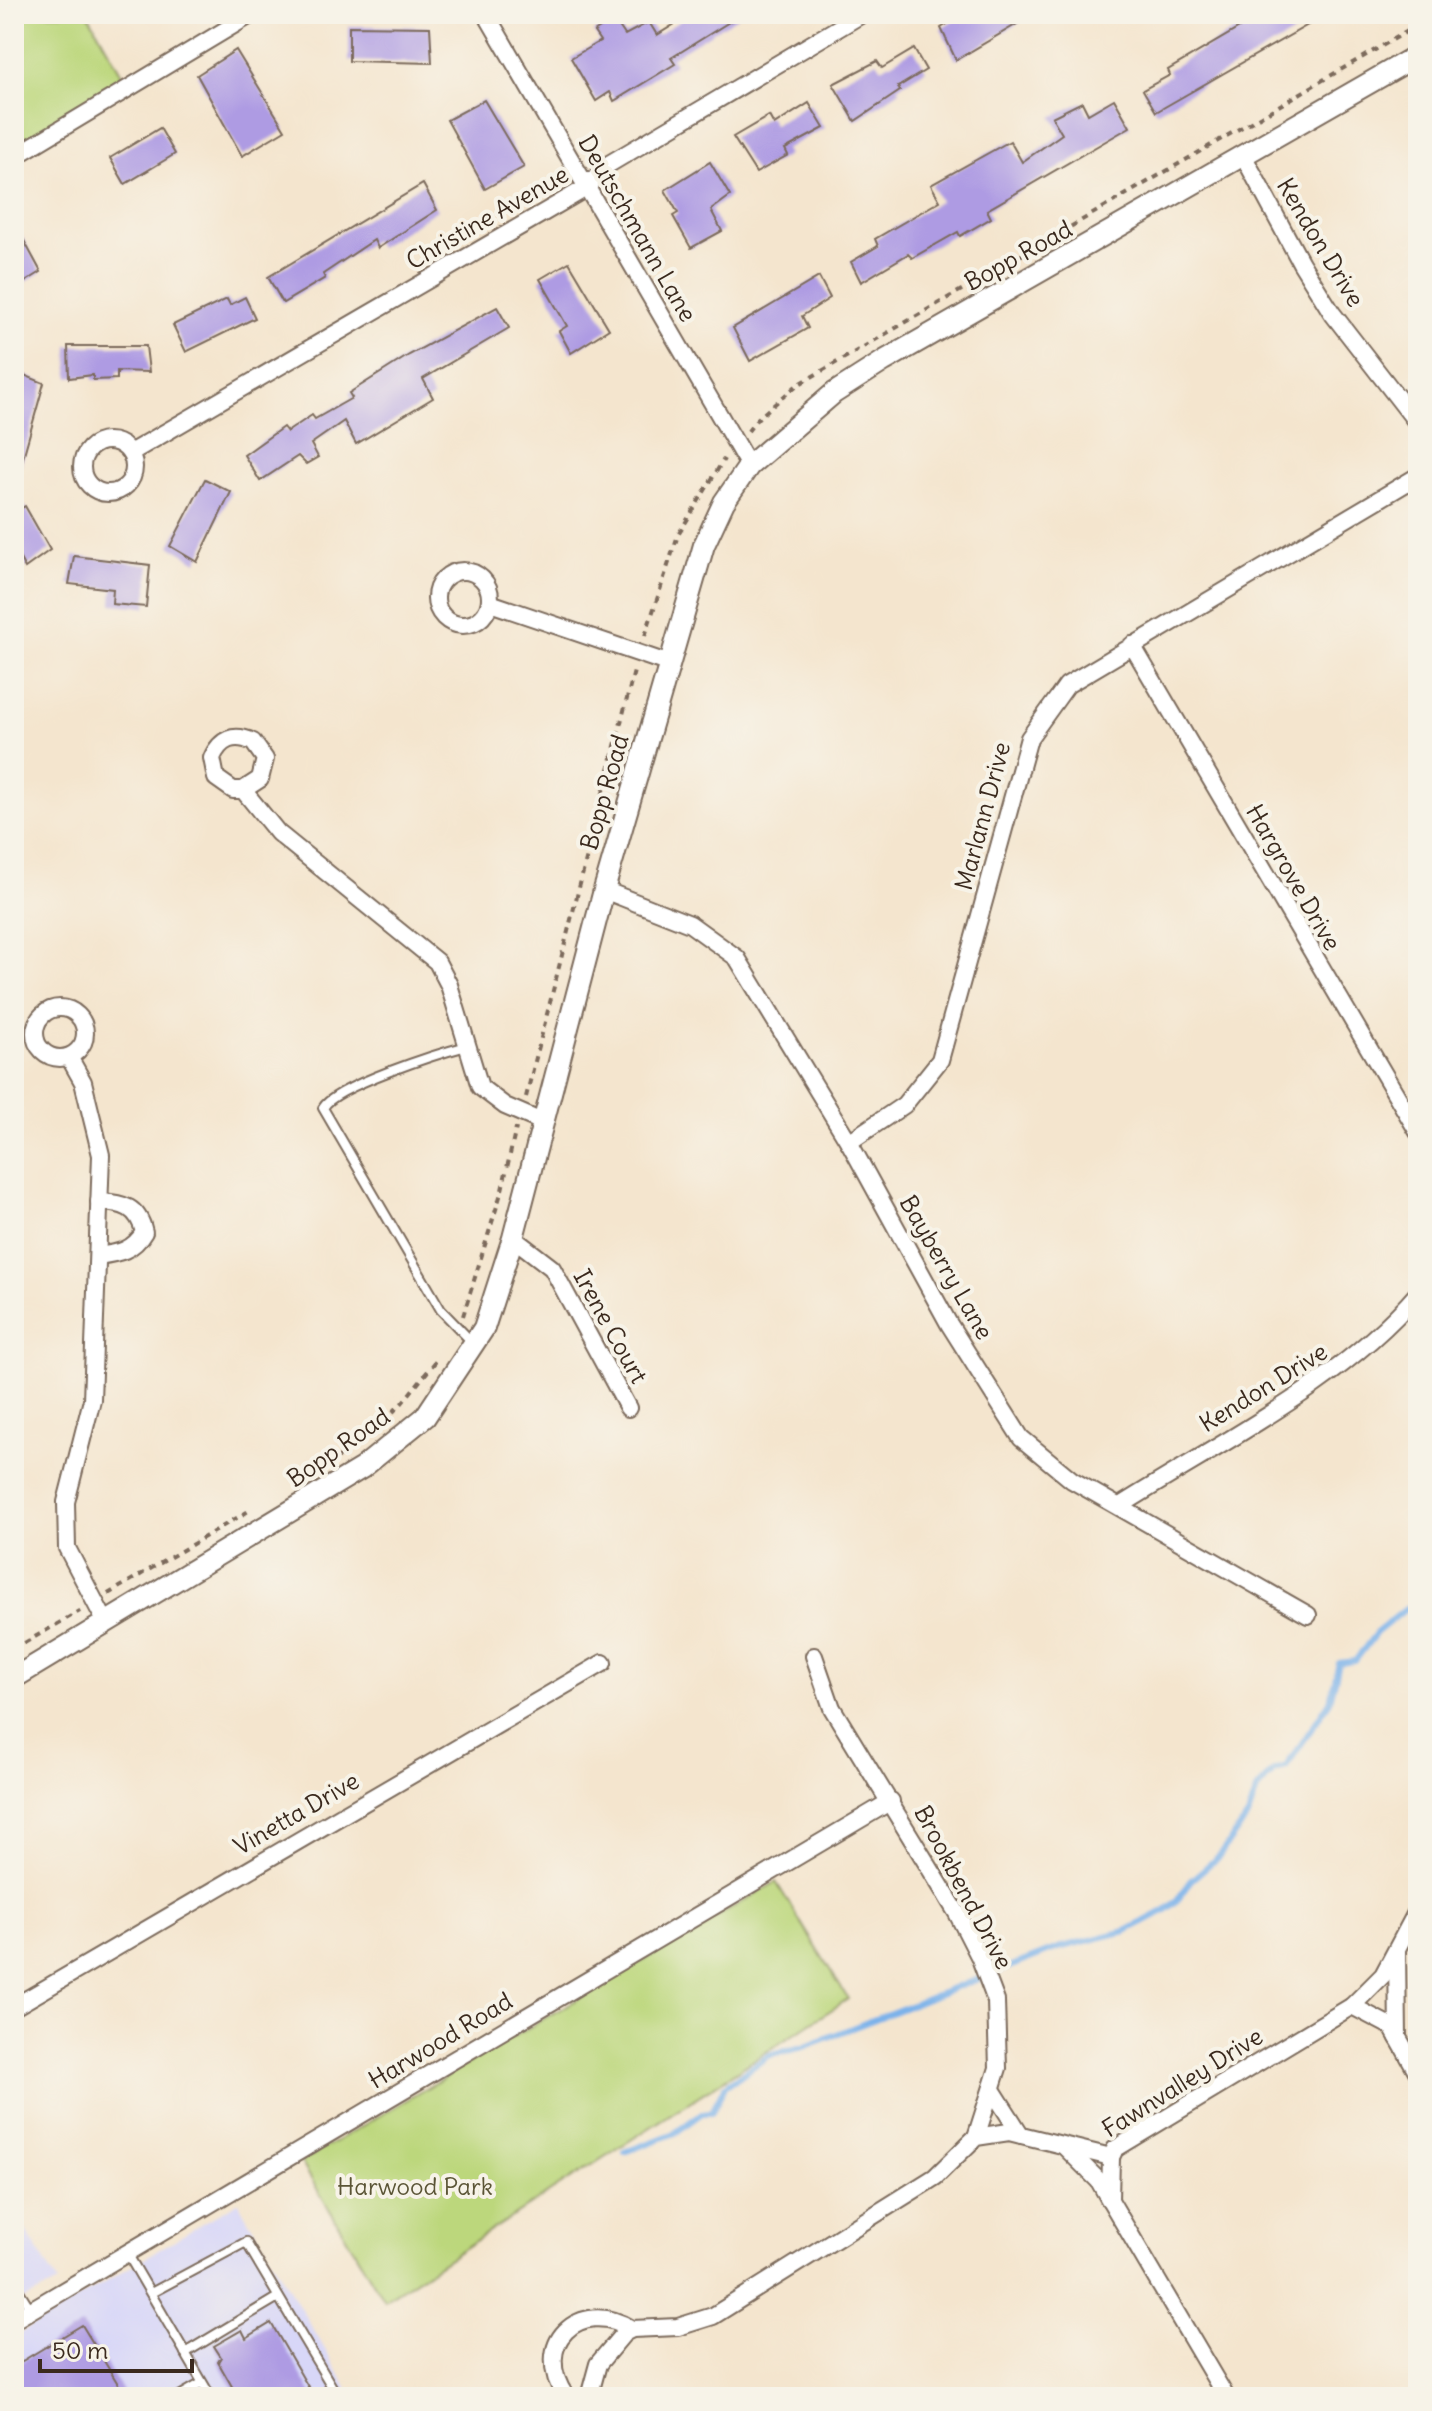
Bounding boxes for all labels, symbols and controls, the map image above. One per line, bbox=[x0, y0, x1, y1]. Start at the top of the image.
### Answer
street label: Deutschmann Lane bbox=[572, 129, 704, 327]
street label: Christine Avenue bbox=[401, 158, 573, 276]
street label: Kendon Drive bbox=[1271, 172, 1371, 312]
street label: Bopp Road bbox=[959, 213, 1077, 297]
street label: Bopp Road bbox=[573, 731, 635, 853]
street label: Marlann Drive bbox=[948, 739, 1016, 893]
street label: Hargrove Drive bbox=[1240, 798, 1348, 956]
street label: Bayberry Lane bbox=[894, 1190, 1000, 1344]
street label: Irene Court bbox=[567, 1264, 655, 1388]
street label: Kendon Drive bbox=[1194, 1336, 1332, 1438]
street label: Bopp Road bbox=[281, 1401, 395, 1493]
street label: Vinetta Drive bbox=[228, 1765, 364, 1861]
street label: Brookbend Drive bbox=[908, 1800, 1020, 1974]
street label: Harwood Road bbox=[363, 1985, 517, 2095]
street label: Fawnvalley Drive bbox=[1096, 2021, 1268, 2143]
park label: Harwood Park bbox=[337, 2171, 493, 2201]
scale bar bbox=[40, 2323, 192, 2373]
text: 50 m bbox=[52, 2335, 108, 2365]

